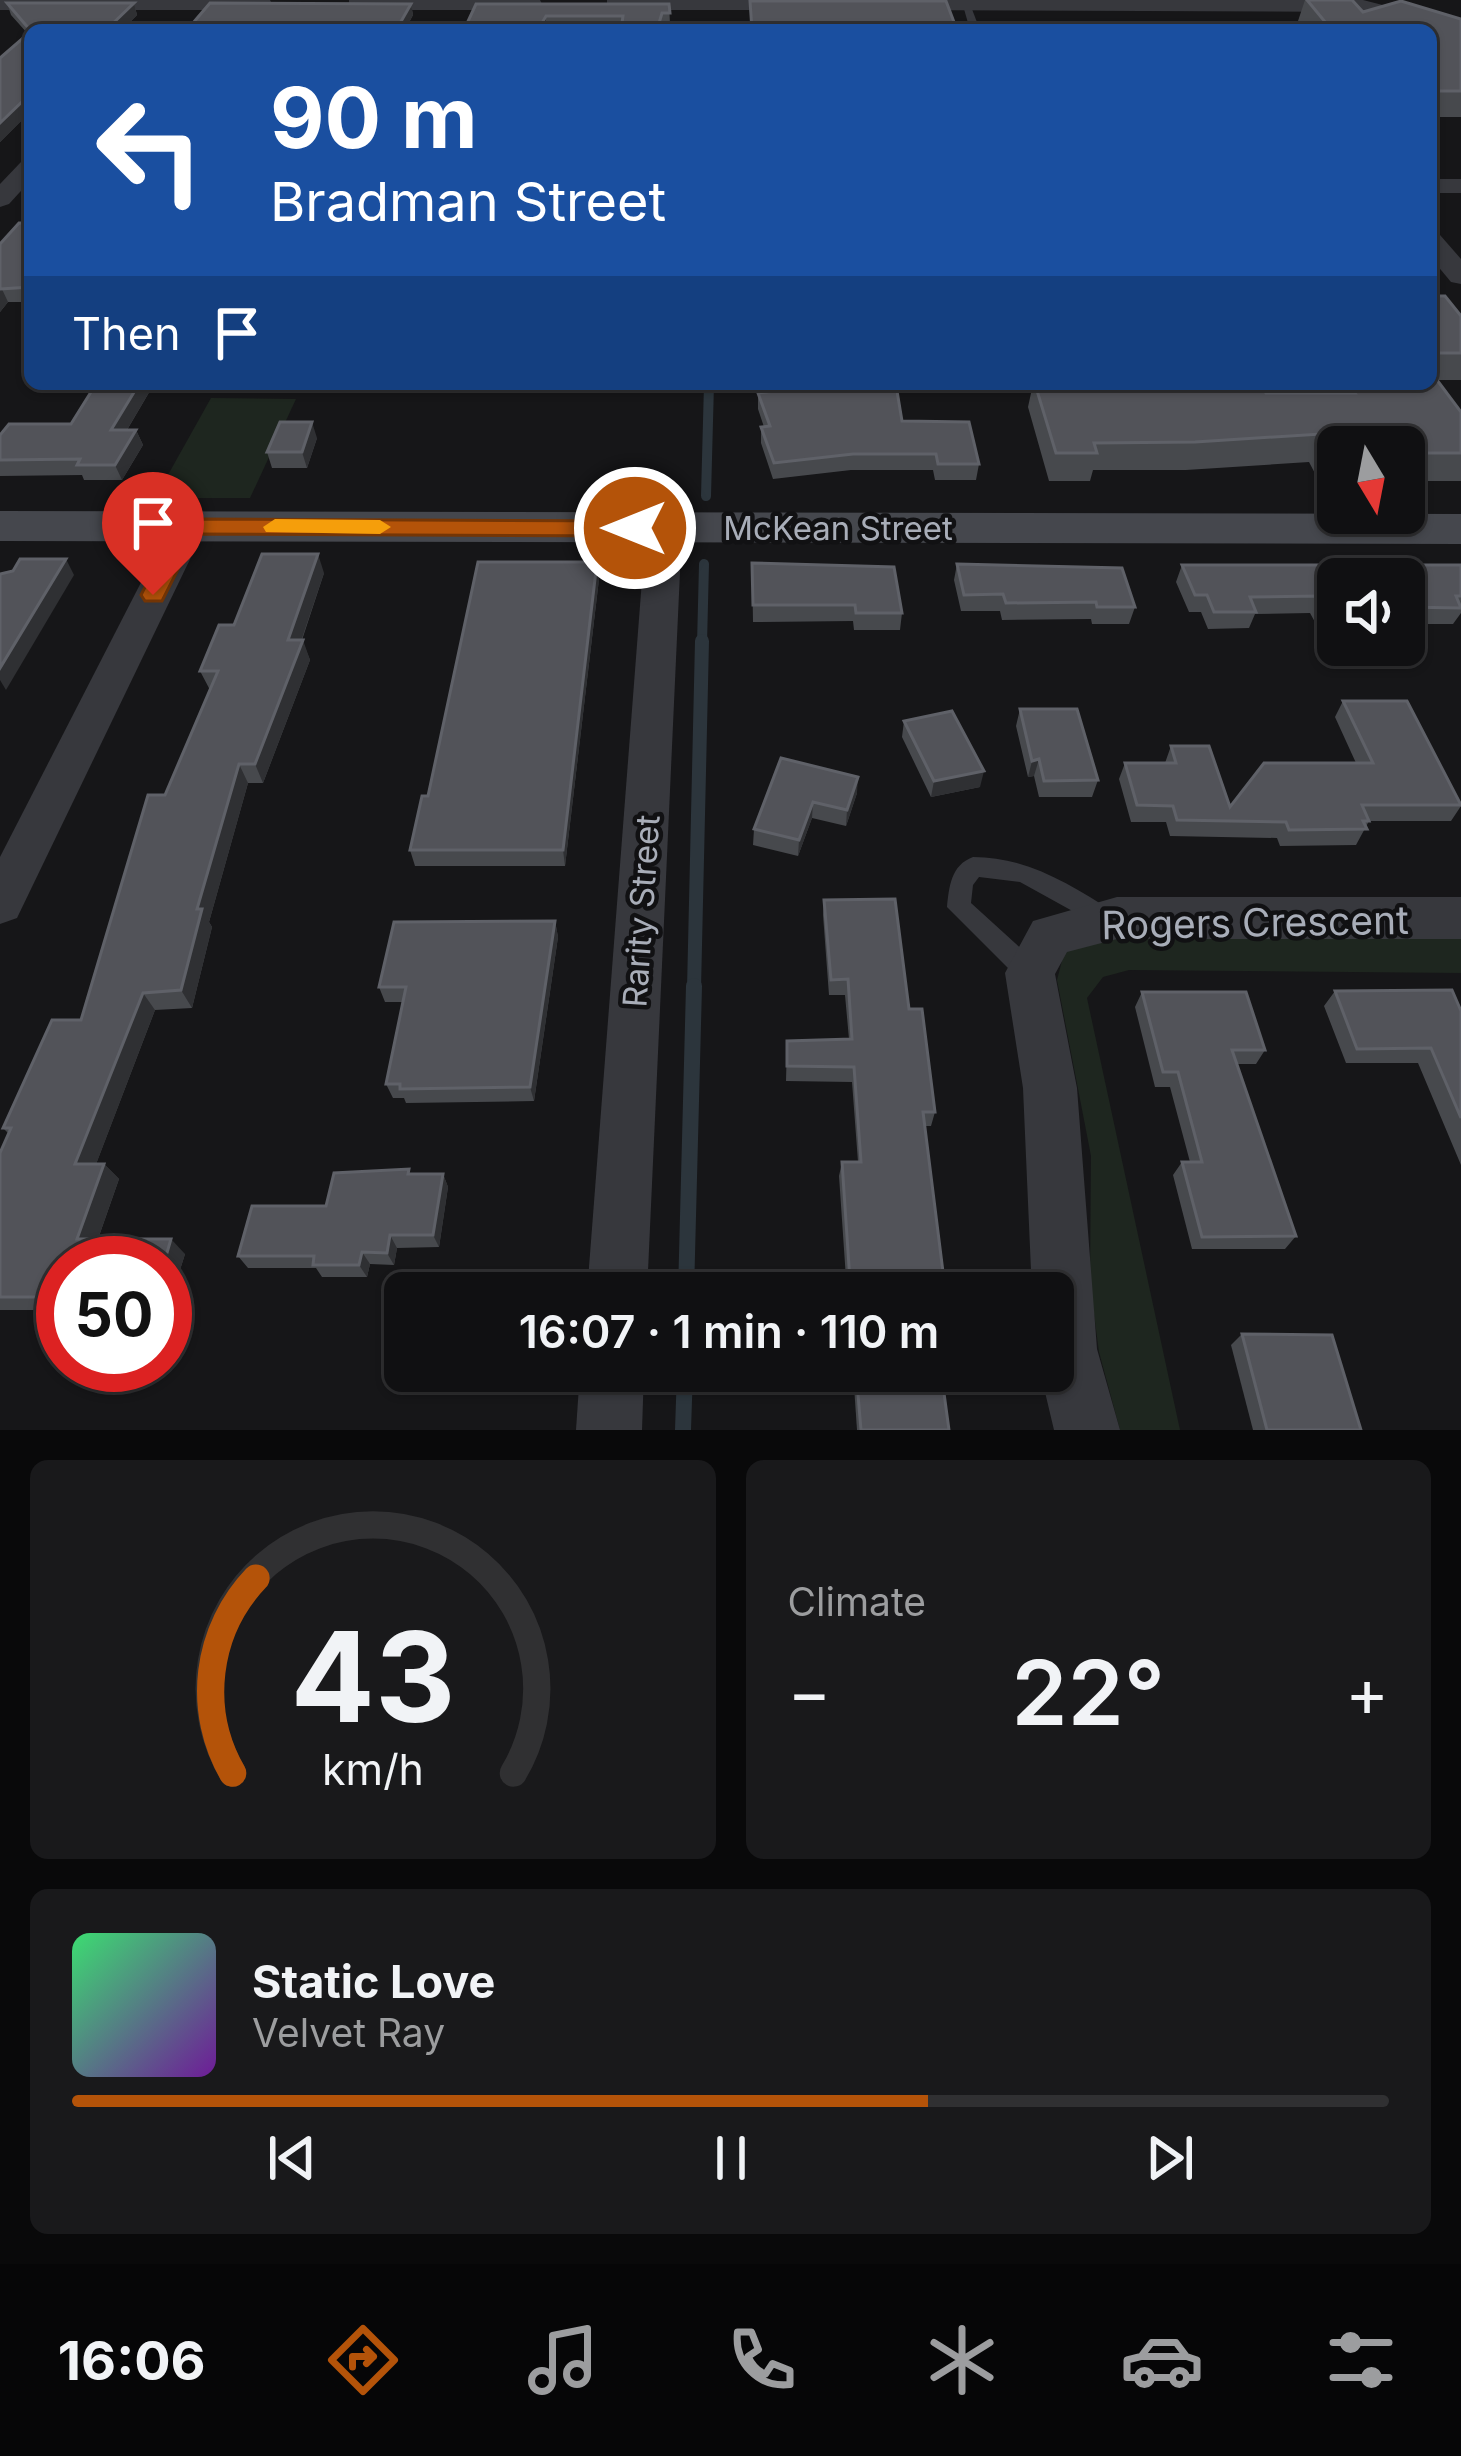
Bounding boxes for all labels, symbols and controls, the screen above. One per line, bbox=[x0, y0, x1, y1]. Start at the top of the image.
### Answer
text: 90 m bbox=[270, 67, 478, 168]
icon: left bbox=[72, 72, 228, 228]
text: Bradman Street bbox=[270, 169, 666, 234]
icon: arrive bbox=[204, 300, 270, 366]
text: Then bbox=[72, 306, 180, 361]
north arrow bbox=[1317, 426, 1425, 534]
map controls bbox=[1317, 426, 1425, 666]
position arrow bbox=[572, 465, 698, 591]
pin bbox=[102, 472, 204, 595]
icon: arrive bbox=[120, 490, 186, 556]
street label: McKean Street bbox=[723, 508, 953, 548]
button: sound bbox=[1317, 558, 1425, 666]
street label: Rarity Street bbox=[614, 813, 668, 1009]
street label: Rogers Crescent bbox=[1101, 896, 1409, 948]
speed limit sign: 50 bbox=[36, 1236, 192, 1392]
text: 16:07 · 1 min · 110 m bbox=[519, 1304, 939, 1359]
text: Climate bbox=[788, 1578, 926, 1625]
text: 43 bbox=[290, 1601, 455, 1752]
text: 22° bbox=[1012, 1638, 1165, 1747]
text: − bbox=[788, 1652, 831, 1732]
text: + bbox=[1345, 1652, 1389, 1732]
text: km/h bbox=[322, 1742, 424, 1794]
text: Static Love bbox=[252, 1954, 495, 2009]
text: Velvet Ray bbox=[252, 2009, 445, 2056]
icon: previous bbox=[259, 2125, 325, 2191]
icon: pause bbox=[698, 2125, 764, 2191]
icon: next bbox=[1137, 2125, 1203, 2191]
icon: directions bbox=[321, 2318, 405, 2402]
icon: music bbox=[521, 2318, 605, 2402]
icon: phone bbox=[720, 2318, 804, 2402]
icon: climate bbox=[920, 2318, 1004, 2402]
icon: car bbox=[1120, 2318, 1204, 2402]
icon: filters bbox=[1319, 2318, 1403, 2402]
text: 16:06 bbox=[58, 2328, 206, 2393]

